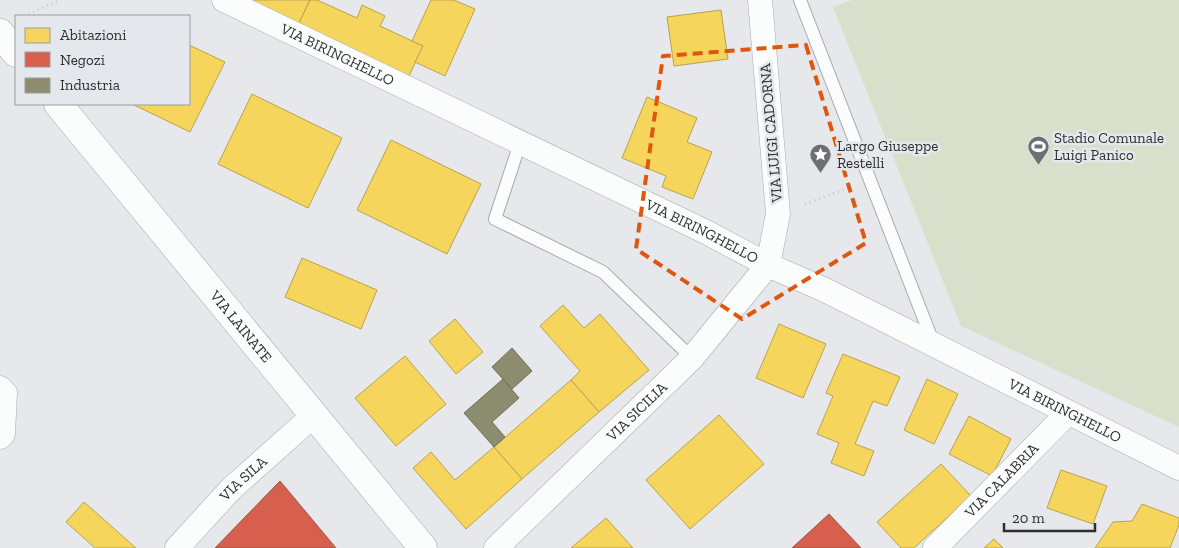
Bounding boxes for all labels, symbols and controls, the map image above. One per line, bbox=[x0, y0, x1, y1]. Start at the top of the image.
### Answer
legend bbox=[15, 15, 190, 105]
street label: VIA BIRINGHELLO bbox=[277, 19, 397, 90]
text: Abitazioni bbox=[60, 26, 126, 44]
text: Negozi bbox=[60, 51, 105, 69]
street label: VIA LUIGI CADORNA bbox=[756, 62, 786, 204]
text: Industria bbox=[60, 76, 120, 94]
place label: Stadio Comunale Luigi Panico bbox=[1054, 129, 1164, 164]
sports icon: Stadio Comunale Luigi Panico bbox=[1026, 135, 1050, 166]
place label: Largo Giuseppe Restelli bbox=[837, 137, 938, 172]
place icon: Largo Giuseppe Restelli bbox=[809, 143, 833, 174]
street label: VIA BIRINGHELLO bbox=[642, 195, 762, 267]
street label: VIA LAINATE bbox=[205, 286, 276, 366]
street label: VIA BIRINGHELLO bbox=[1005, 374, 1124, 447]
street label: VIA SICILIA bbox=[602, 378, 671, 446]
street label: VIA CALABRIA bbox=[960, 439, 1042, 522]
street label: VIA SILA bbox=[215, 452, 271, 505]
scale bar bbox=[1004, 500, 1095, 532]
text: 20 m bbox=[1012, 509, 1045, 527]

